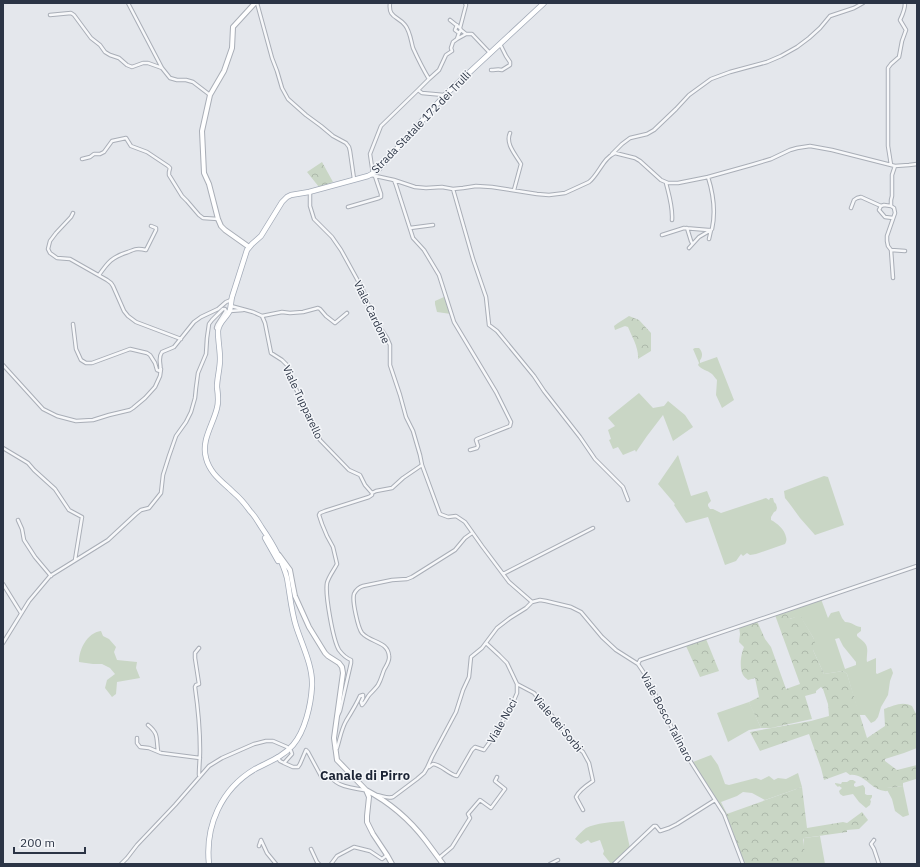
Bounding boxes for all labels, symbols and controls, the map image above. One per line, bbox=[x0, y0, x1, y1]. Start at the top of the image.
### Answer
street label: Strada Statale 172 dei Trulli bbox=[368, 68, 474, 176]
street label: Viale Cardone bbox=[351, 278, 393, 346]
street label: Viale Tupparello bbox=[280, 363, 326, 441]
street label: Viale Bosco Talinaro bbox=[638, 670, 696, 764]
street label: Viale dei Sorbi bbox=[530, 692, 586, 754]
street label: Viale Noci bbox=[484, 696, 520, 746]
district label: Canale di Pirro bbox=[320, 767, 410, 784]
scale bar bbox=[14, 829, 85, 855]
text: 200 m bbox=[20, 835, 55, 850]

